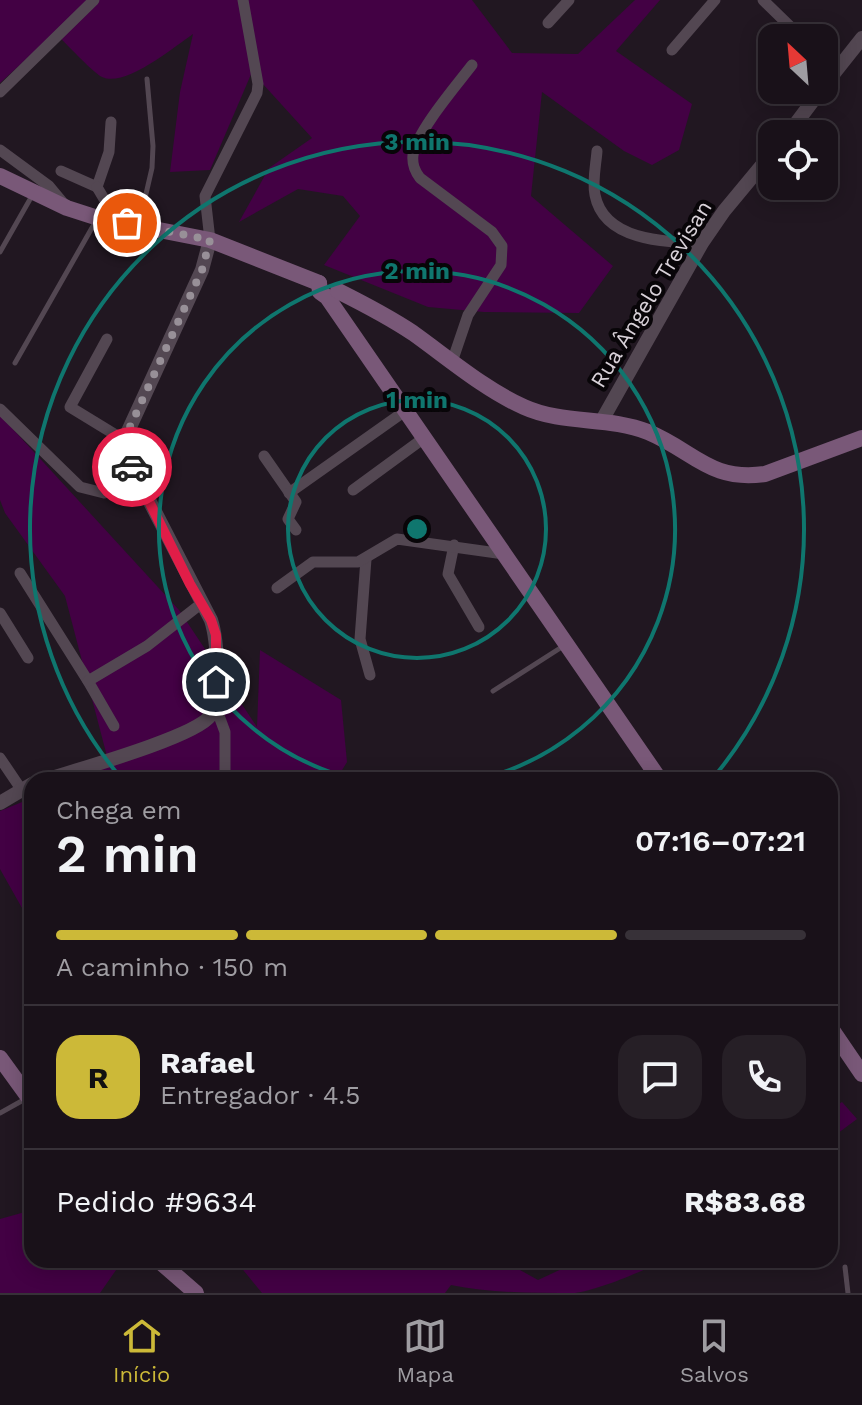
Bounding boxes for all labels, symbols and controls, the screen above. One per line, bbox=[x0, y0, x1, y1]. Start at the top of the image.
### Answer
north arrow bbox=[758, 24, 838, 104]
map controls bbox=[758, 24, 838, 200]
button: locate bbox=[758, 120, 838, 200]
text: 3 min bbox=[384, 128, 450, 156]
pin bbox=[93, 189, 161, 257]
street label: Rua Ângelo Trevisan bbox=[585, 196, 717, 392]
icon: bag bbox=[105, 201, 149, 245]
text: 2 min bbox=[384, 257, 450, 285]
text: 1 min bbox=[386, 386, 448, 414]
courier bbox=[92, 427, 172, 507]
icon: car bbox=[110, 445, 154, 489]
centre of rings bbox=[403, 515, 431, 543]
pin bbox=[182, 648, 250, 716]
icon: home bbox=[194, 660, 238, 704]
text: Chega em bbox=[56, 795, 182, 825]
text: 07:16–07:21 bbox=[635, 823, 806, 858]
text: 2 min bbox=[56, 824, 199, 885]
text: A caminho · 150 m bbox=[56, 952, 288, 982]
button: chat bbox=[618, 1035, 702, 1119]
button: phone bbox=[722, 1035, 806, 1119]
text: Rafael bbox=[160, 1045, 255, 1080]
text: R bbox=[88, 1060, 108, 1095]
text: Entregador · 4.5 bbox=[160, 1080, 360, 1110]
text: Pedido #9634 bbox=[56, 1184, 257, 1219]
text: R$83.68 bbox=[684, 1184, 806, 1219]
tab: Início bbox=[113, 1314, 170, 1387]
tab: Mapa bbox=[397, 1314, 454, 1387]
tab: Salvos bbox=[680, 1314, 749, 1387]

